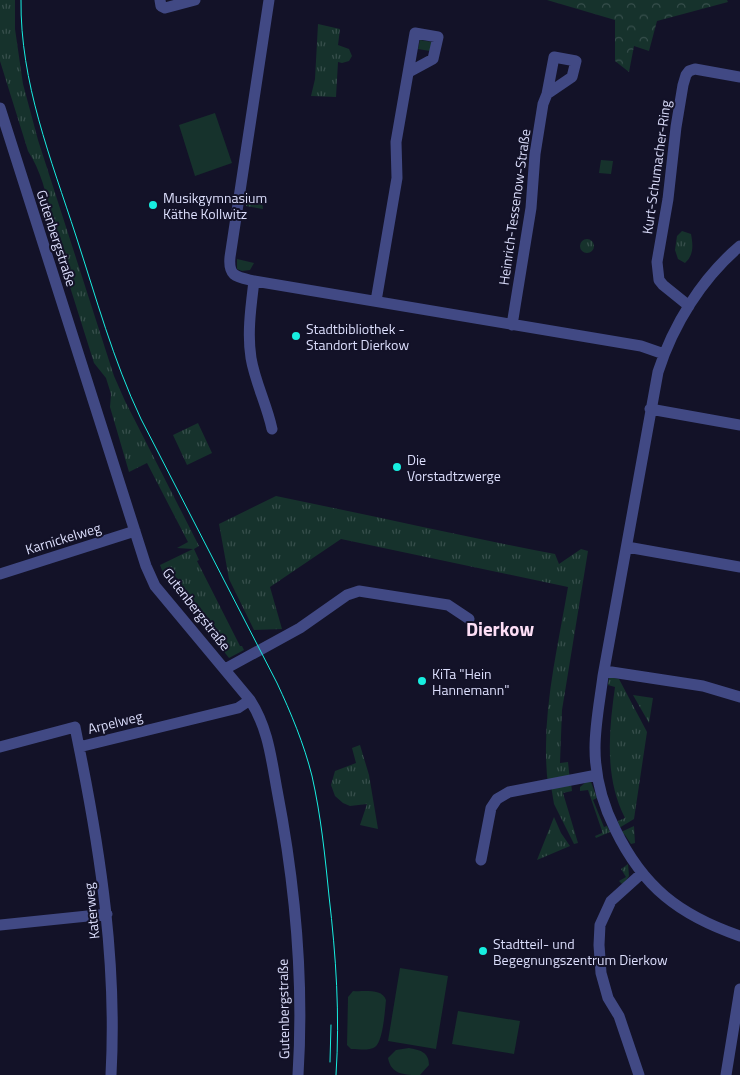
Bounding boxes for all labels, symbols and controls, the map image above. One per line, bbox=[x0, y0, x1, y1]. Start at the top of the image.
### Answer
street label: Kurt-Schumacher-Ring bbox=[636, 99, 676, 235]
street label: Heinrich-Tessenow-Straße bbox=[493, 128, 535, 286]
street label: Gutenbergstraße bbox=[32, 187, 82, 289]
place label: Musikgymnasium Käthe Kollwitz bbox=[163, 187, 267, 224]
marker: Musikgymnasium Käthe Kollwitz bbox=[147, 199, 159, 211]
place label: Stadtbibliothek - Standort Dierkow bbox=[306, 318, 409, 355]
marker: Stadtbibliothek - Standort Dierkow bbox=[290, 330, 302, 342]
place label: Die Vorstadtzwerge bbox=[407, 449, 501, 486]
marker: Die Vorstadtzwerge bbox=[391, 461, 403, 473]
street label: Karnickelweg bbox=[23, 517, 103, 559]
street label: Gutenbergstraße bbox=[158, 563, 236, 655]
district label: Dierkow bbox=[466, 614, 534, 643]
place label: KiTa "Hein Hannemann" bbox=[432, 663, 509, 700]
marker: KiTa "Hein Hannemann" bbox=[416, 675, 428, 687]
street label: Arpelweg bbox=[85, 705, 145, 739]
street label: Katerweg bbox=[78, 882, 104, 940]
place label: Stadtteil- und Begegnungszentrum Dierkow bbox=[493, 933, 668, 970]
marker: Stadtteil- und Begegnungszentrum Dierkow bbox=[477, 945, 489, 957]
street label: Gutenbergstraße bbox=[272, 959, 294, 1059]

